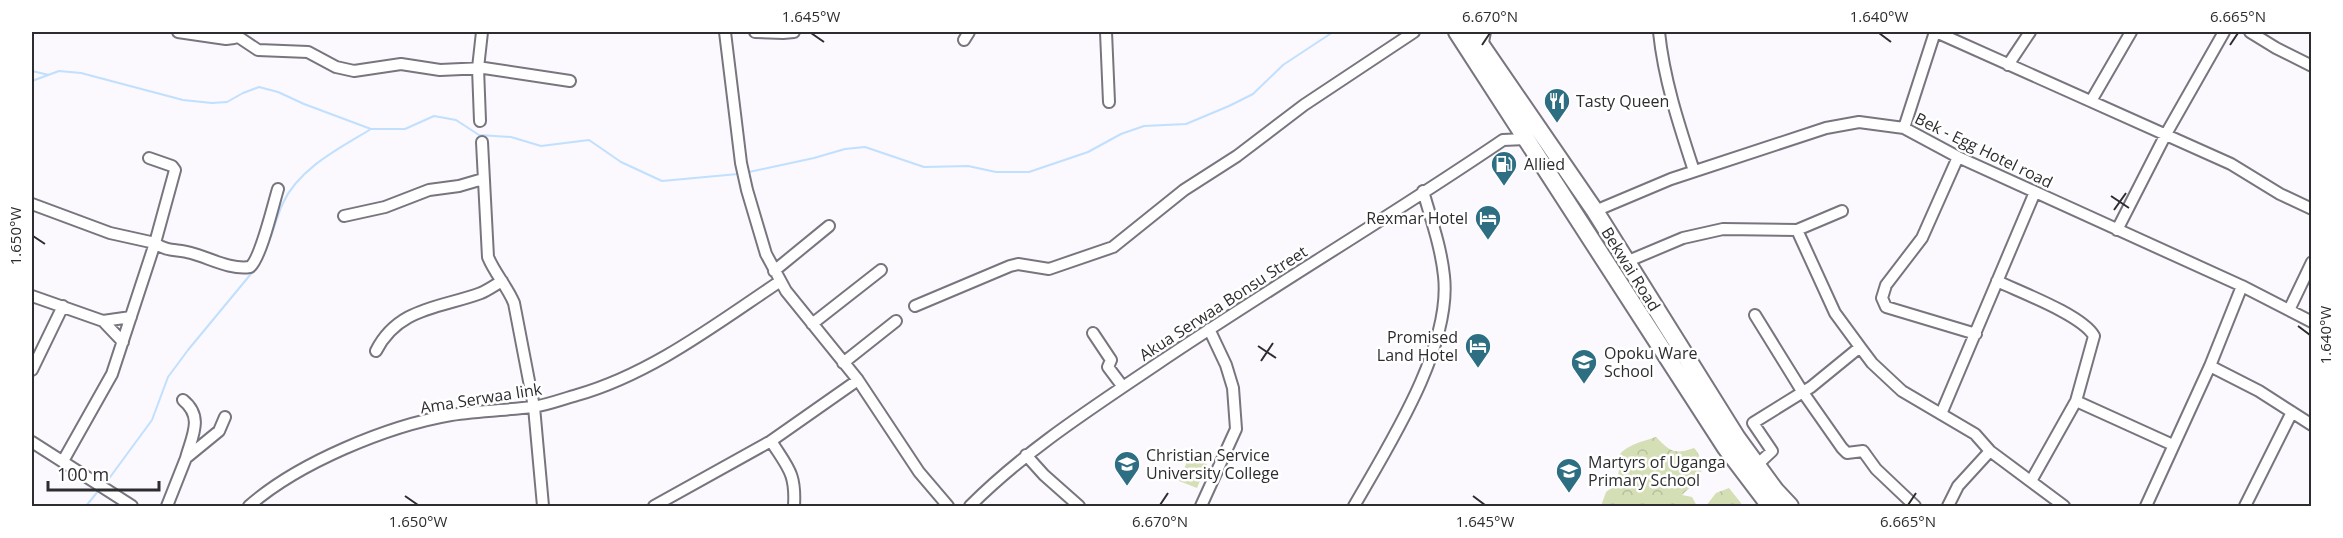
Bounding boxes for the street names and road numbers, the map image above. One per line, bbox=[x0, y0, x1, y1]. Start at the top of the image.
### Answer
street label: Bek - Egg Hotel road bbox=[1911, 107, 2057, 193]
street label: Bekwai Road bbox=[1596, 223, 1666, 315]
street label: Akua Serwaa Bonsu Street bbox=[1135, 240, 1311, 366]
street label: Ama Serwaa link bbox=[419, 377, 544, 418]

